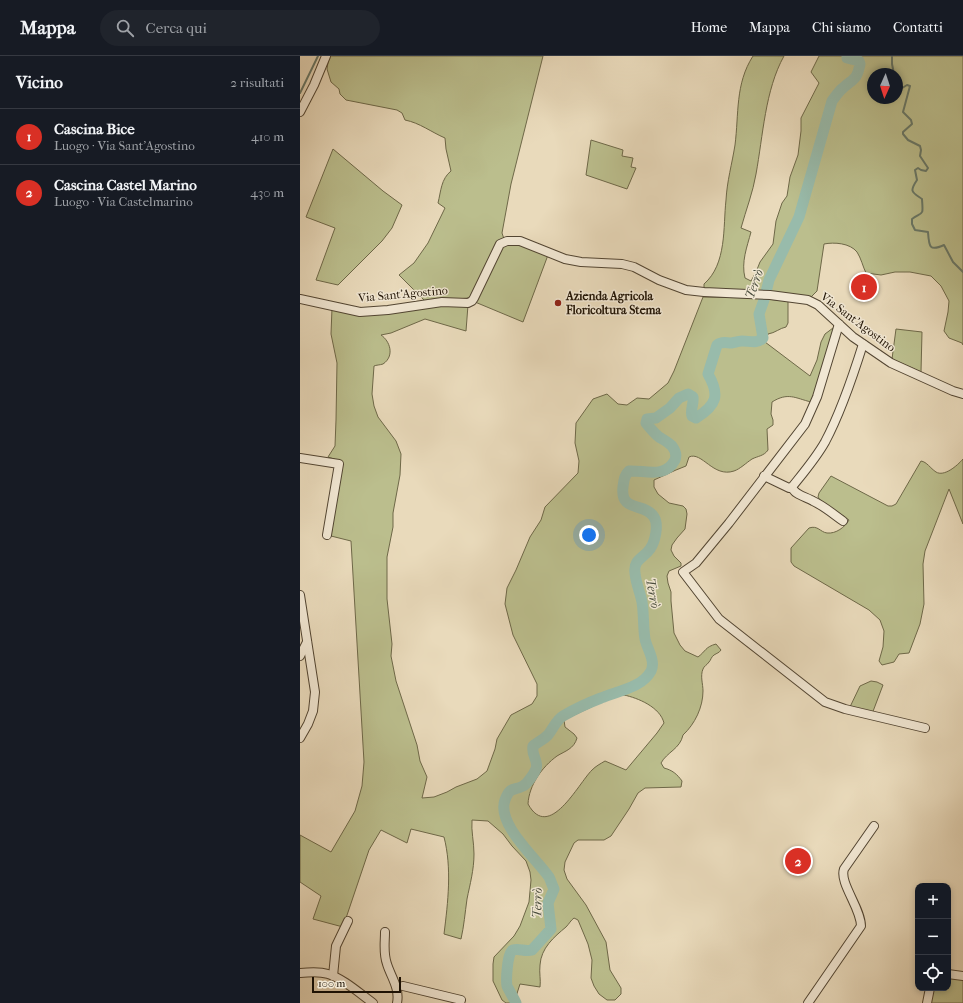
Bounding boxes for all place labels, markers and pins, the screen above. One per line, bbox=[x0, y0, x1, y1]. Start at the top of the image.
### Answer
pin: 1 bbox=[851, 272, 877, 302]
place label: Azienda Agricola Floricoltura Stema bbox=[565, 289, 662, 317]
marker: Azienda Agricola Floricoltura Stema bbox=[553, 298, 563, 308]
pin: 2 bbox=[785, 846, 811, 876]

